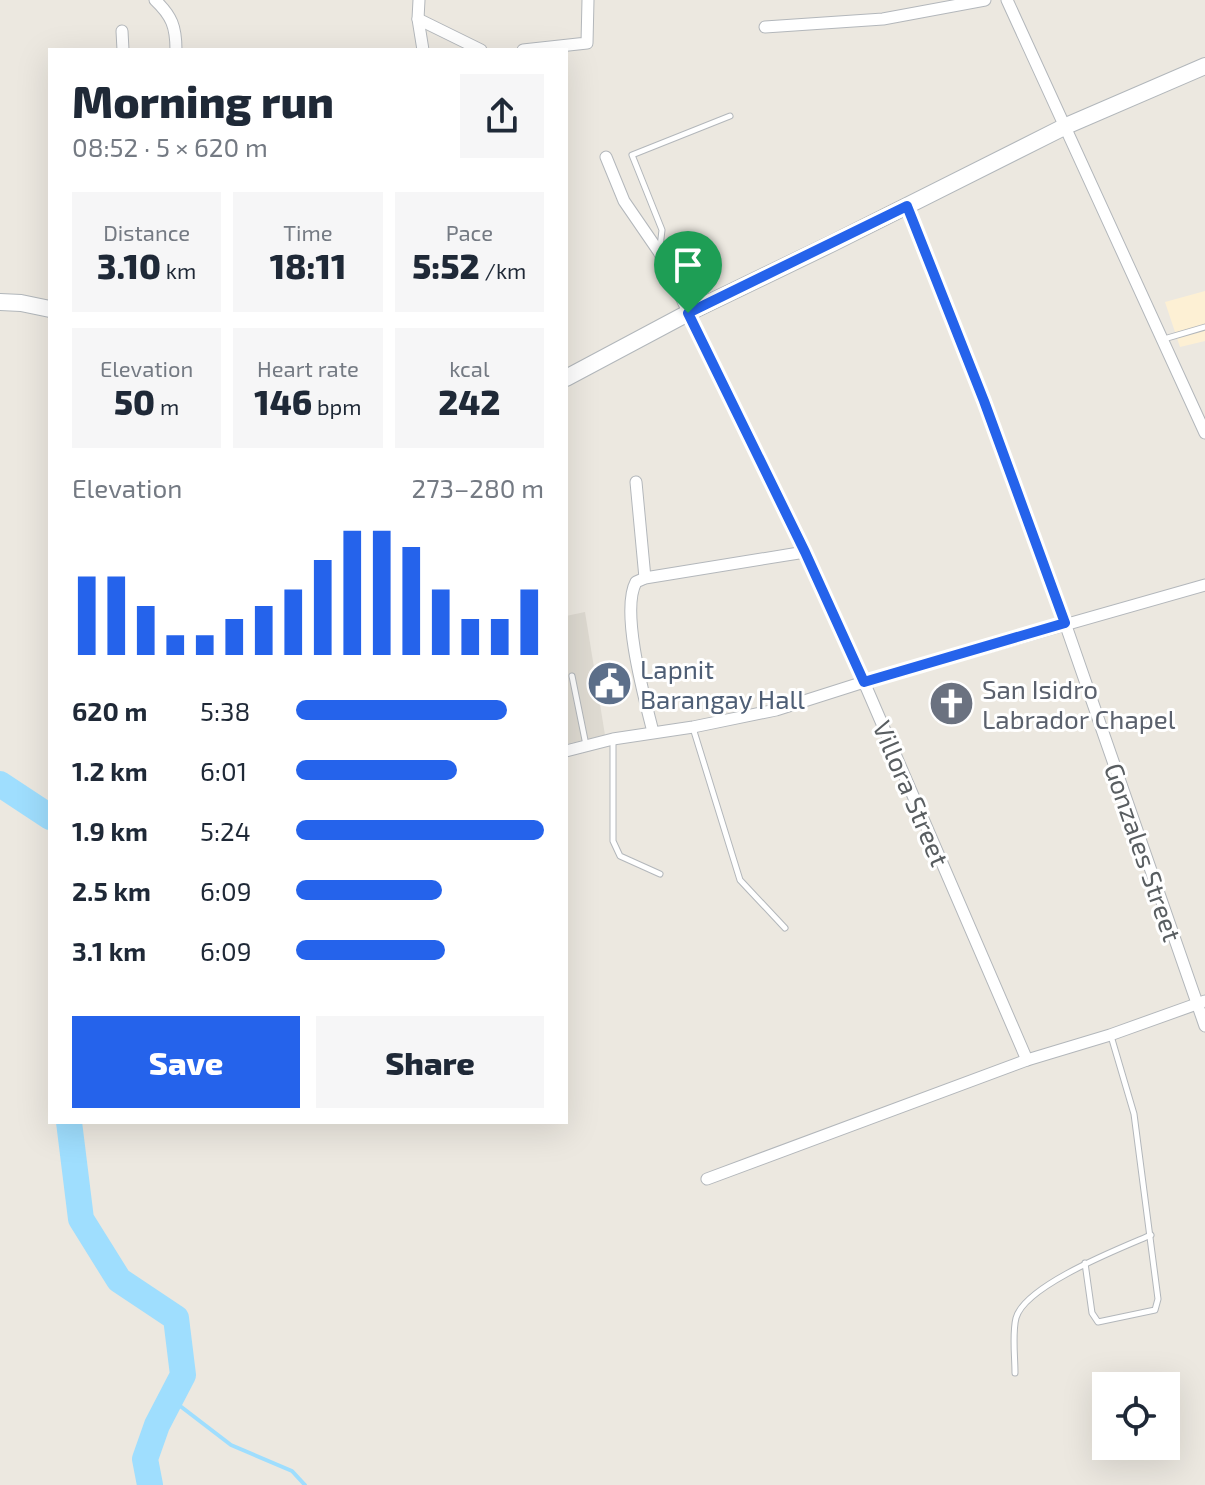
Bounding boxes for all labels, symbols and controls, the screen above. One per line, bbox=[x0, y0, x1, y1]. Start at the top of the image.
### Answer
text: Morning run bbox=[72, 74, 334, 127]
button: share bbox=[460, 74, 544, 158]
text: 08:52 · 5 × 620 m bbox=[72, 131, 268, 162]
text: Distance bbox=[103, 219, 190, 245]
text: Time bbox=[283, 219, 333, 245]
text: Pace bbox=[446, 219, 493, 245]
pin bbox=[654, 231, 722, 313]
icon: arrive bbox=[666, 243, 710, 287]
text: 3.10 bbox=[97, 245, 161, 286]
text: 18:11 bbox=[270, 245, 346, 286]
text: 5:52 bbox=[412, 245, 480, 286]
text: km bbox=[161, 257, 196, 283]
text: /km bbox=[480, 257, 526, 283]
text: Elevation bbox=[100, 355, 193, 381]
text: Heart rate bbox=[257, 355, 359, 381]
text: kcal bbox=[449, 355, 489, 381]
text: 50 bbox=[114, 381, 155, 422]
text: 146 bbox=[254, 381, 312, 422]
text: 242 bbox=[438, 381, 500, 422]
text: m bbox=[155, 393, 179, 419]
text: bpm bbox=[312, 393, 362, 419]
text: Elevation bbox=[72, 472, 182, 503]
text: 273–280 m bbox=[412, 472, 544, 503]
place label: Lapnit Barangay Hall bbox=[640, 653, 805, 714]
public building icon: Lapnit Barangay Hall bbox=[585, 659, 633, 707]
place label: San Isidro Labrador Chapel bbox=[982, 673, 1176, 734]
church icon: San Isidro Labrador Chapel bbox=[927, 679, 975, 727]
text: 620 m bbox=[72, 695, 147, 726]
text: 5:38 bbox=[200, 695, 250, 726]
street label: Villora Street bbox=[867, 715, 957, 871]
text: 1.2 km bbox=[72, 755, 148, 786]
text: 6:01 bbox=[200, 755, 247, 786]
street label: Gonzales Street bbox=[1099, 759, 1189, 945]
text: 1.9 km bbox=[72, 815, 148, 846]
text: 5:24 bbox=[200, 815, 251, 846]
text: 2.5 km bbox=[72, 875, 151, 906]
text: 6:09 bbox=[200, 875, 252, 906]
text: 3.1 km bbox=[72, 935, 146, 966]
text: 6:09 bbox=[200, 935, 252, 966]
button: Save bbox=[72, 1016, 300, 1108]
button: Share bbox=[316, 1016, 544, 1108]
map controls bbox=[1092, 1372, 1180, 1460]
button: locate bbox=[1092, 1372, 1180, 1460]

